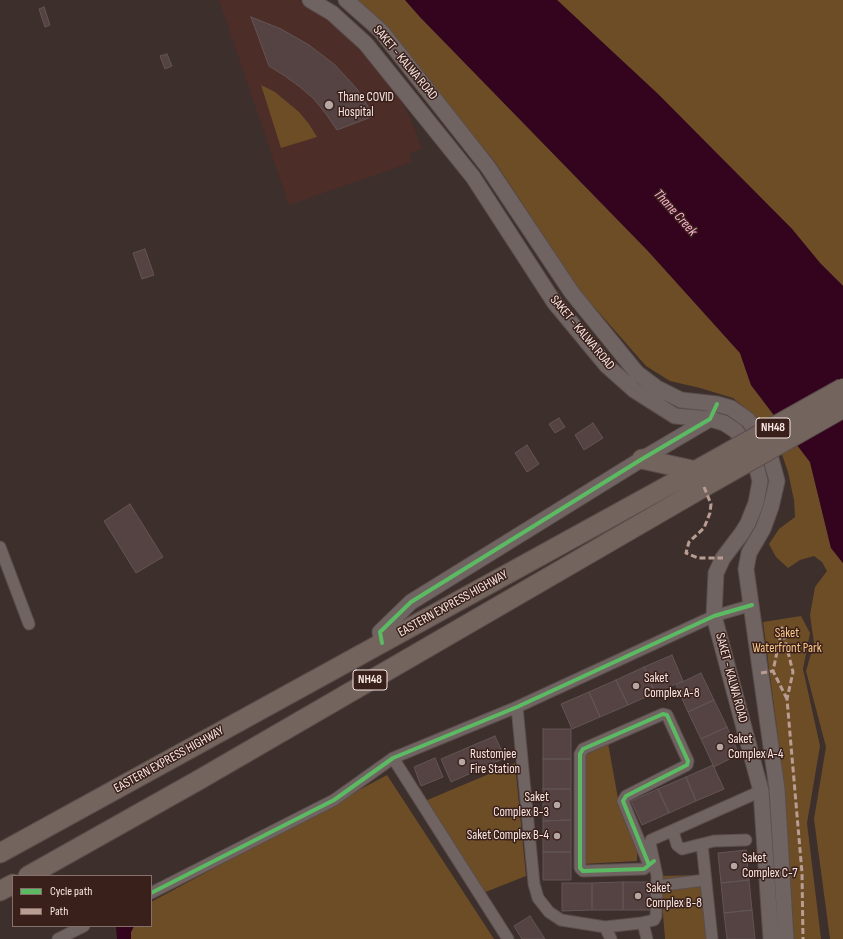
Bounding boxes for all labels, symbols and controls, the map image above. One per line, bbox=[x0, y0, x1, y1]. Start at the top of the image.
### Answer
street label: SAKET - KALWA ROAD bbox=[369, 23, 441, 103]
place label: Thane COVID Hospital bbox=[338, 90, 394, 121]
marker: Thane COVID Hospital bbox=[323, 99, 335, 111]
water label: Thane Creek bbox=[650, 186, 700, 240]
street label: SAKET - KALWA ROAD bbox=[546, 293, 618, 373]
road number: NH48 bbox=[756, 418, 790, 438]
street label: EASTERN EXPRESS HIGHWAY bbox=[395, 567, 511, 641]
park label: Saket Waterfront Park bbox=[752, 626, 822, 657]
street label: SAKET - KALWA ROAD bbox=[712, 631, 750, 725]
road number: NH48 bbox=[353, 670, 387, 690]
place label: Saket Complex A-8 bbox=[644, 671, 700, 702]
marker: Saket Complex A-8 bbox=[631, 681, 641, 691]
street label: EASTERN EXPRESS HIGHWAY bbox=[111, 723, 227, 797]
place label: Saket Complex A-4 bbox=[728, 732, 783, 763]
marker: Saket Complex A-4 bbox=[715, 742, 725, 752]
place label: Rustomjee Fire Station bbox=[470, 747, 520, 778]
marker: Rustomjee Fire Station bbox=[457, 757, 467, 767]
place label: Saket Complex B-3 bbox=[493, 790, 549, 821]
marker: Saket Complex B-3 bbox=[552, 800, 562, 810]
place label: Saket Complex B-4 bbox=[467, 828, 549, 844]
marker: Saket Complex B-4 bbox=[552, 831, 562, 841]
place label: Saket Complex C-7 bbox=[742, 851, 797, 882]
marker: Saket Complex C-7 bbox=[729, 861, 739, 871]
legend bbox=[12, 875, 152, 927]
place label: Saket Complex B-8 bbox=[646, 881, 702, 912]
text: Cycle path bbox=[50, 884, 92, 899]
marker: Saket Complex B-8 bbox=[633, 891, 643, 901]
text: Path bbox=[50, 904, 68, 919]

